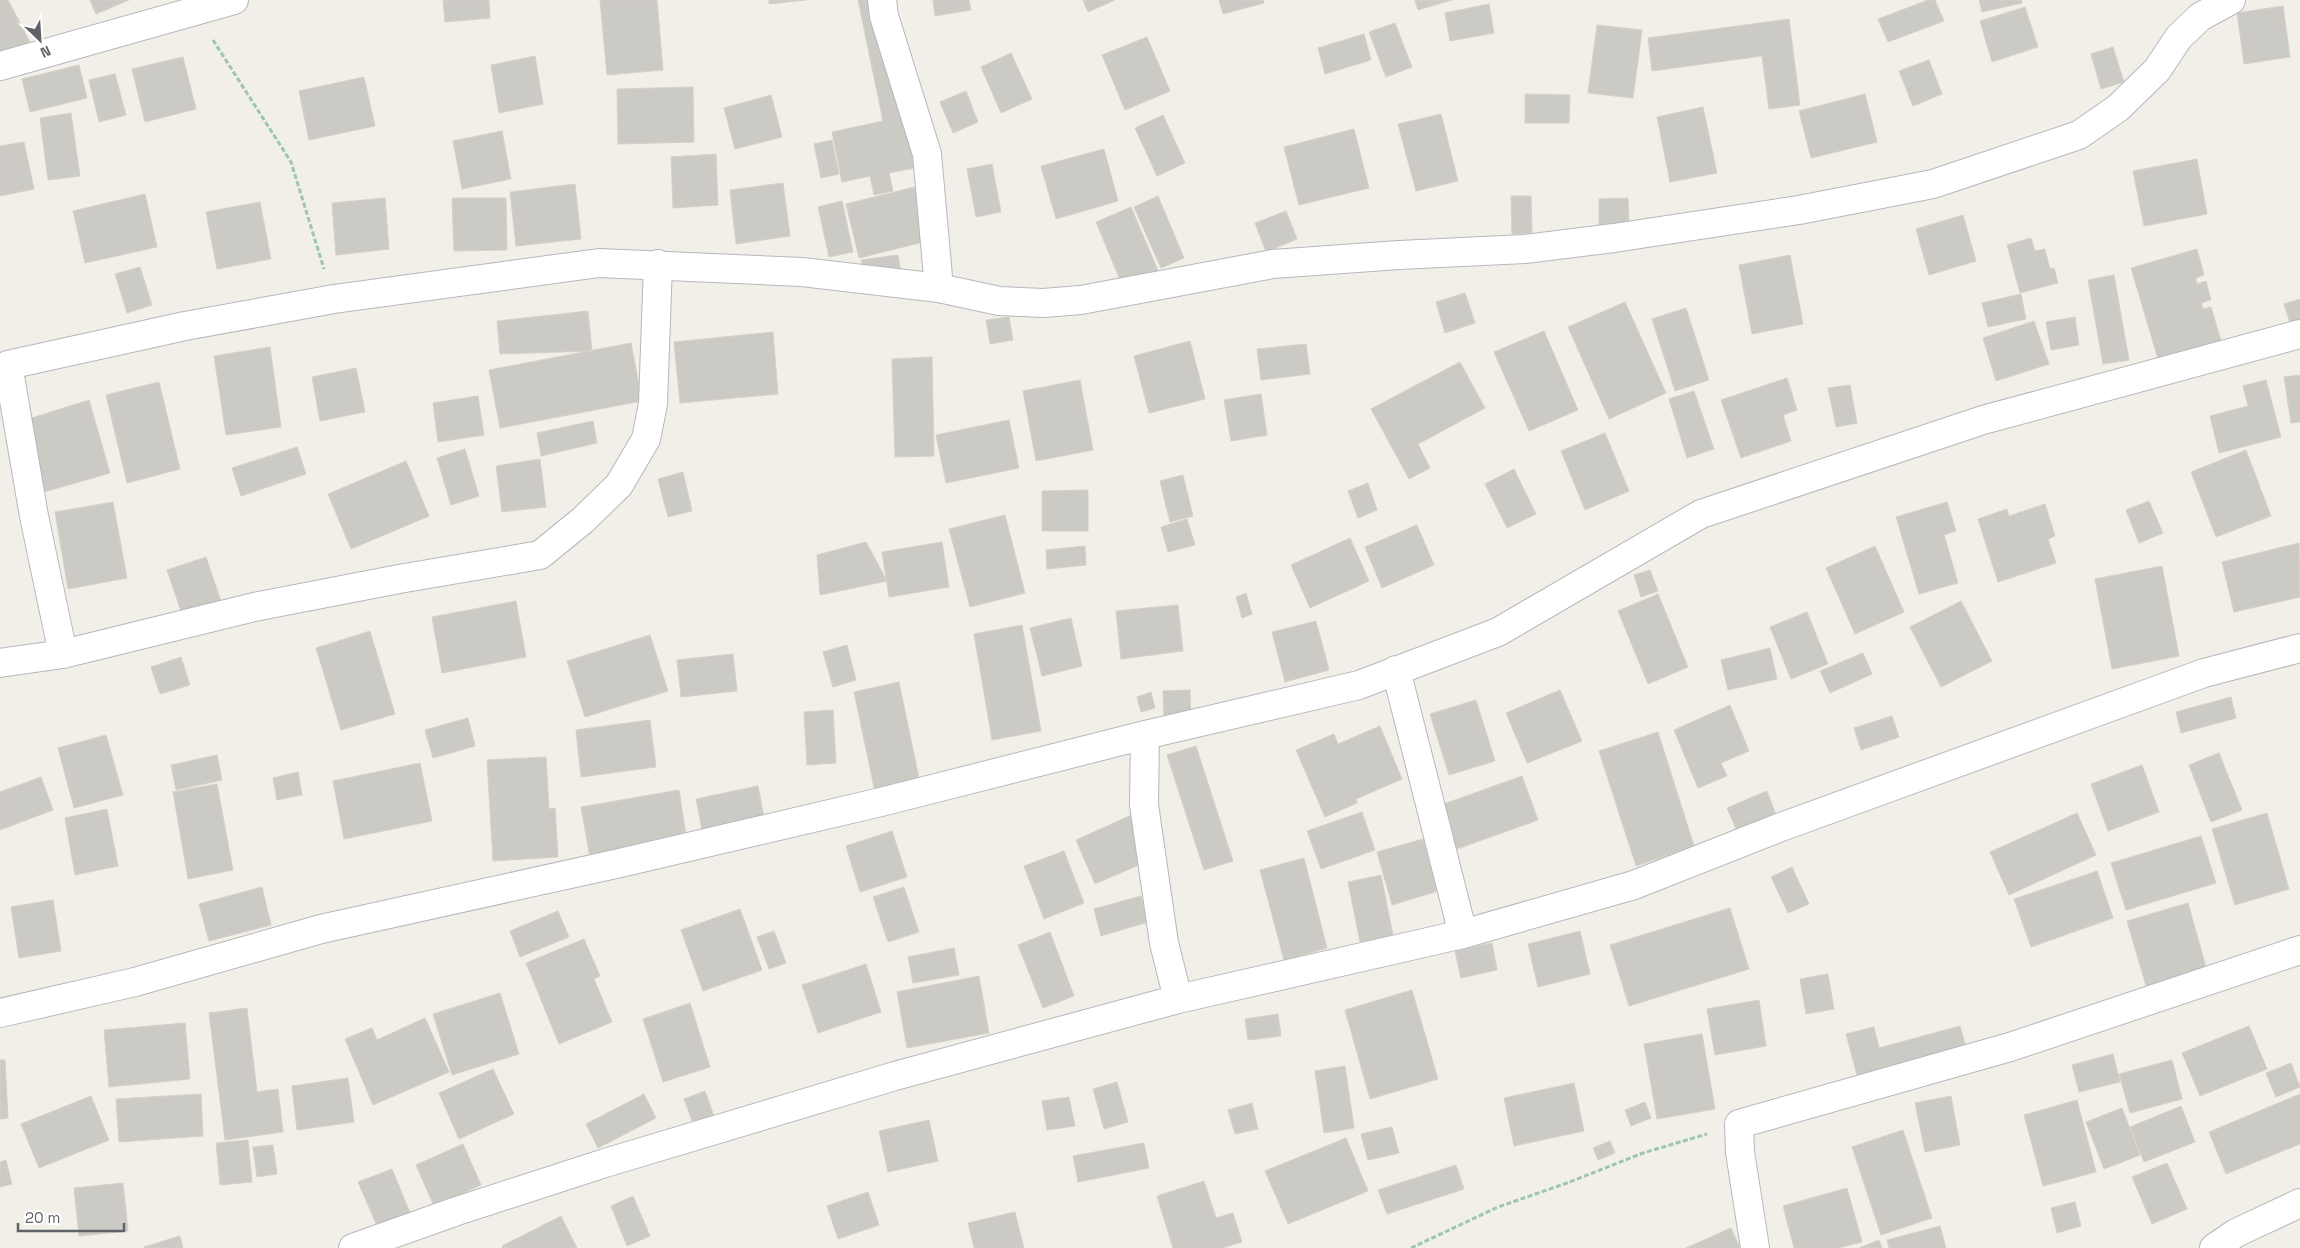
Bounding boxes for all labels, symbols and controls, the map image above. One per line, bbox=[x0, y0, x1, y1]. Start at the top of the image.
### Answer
north arrow bbox=[15, 15, 65, 65]
text: N bbox=[37, 42, 54, 62]
scale bar bbox=[18, 1200, 124, 1232]
text: 20 m bbox=[25, 1208, 60, 1227]

